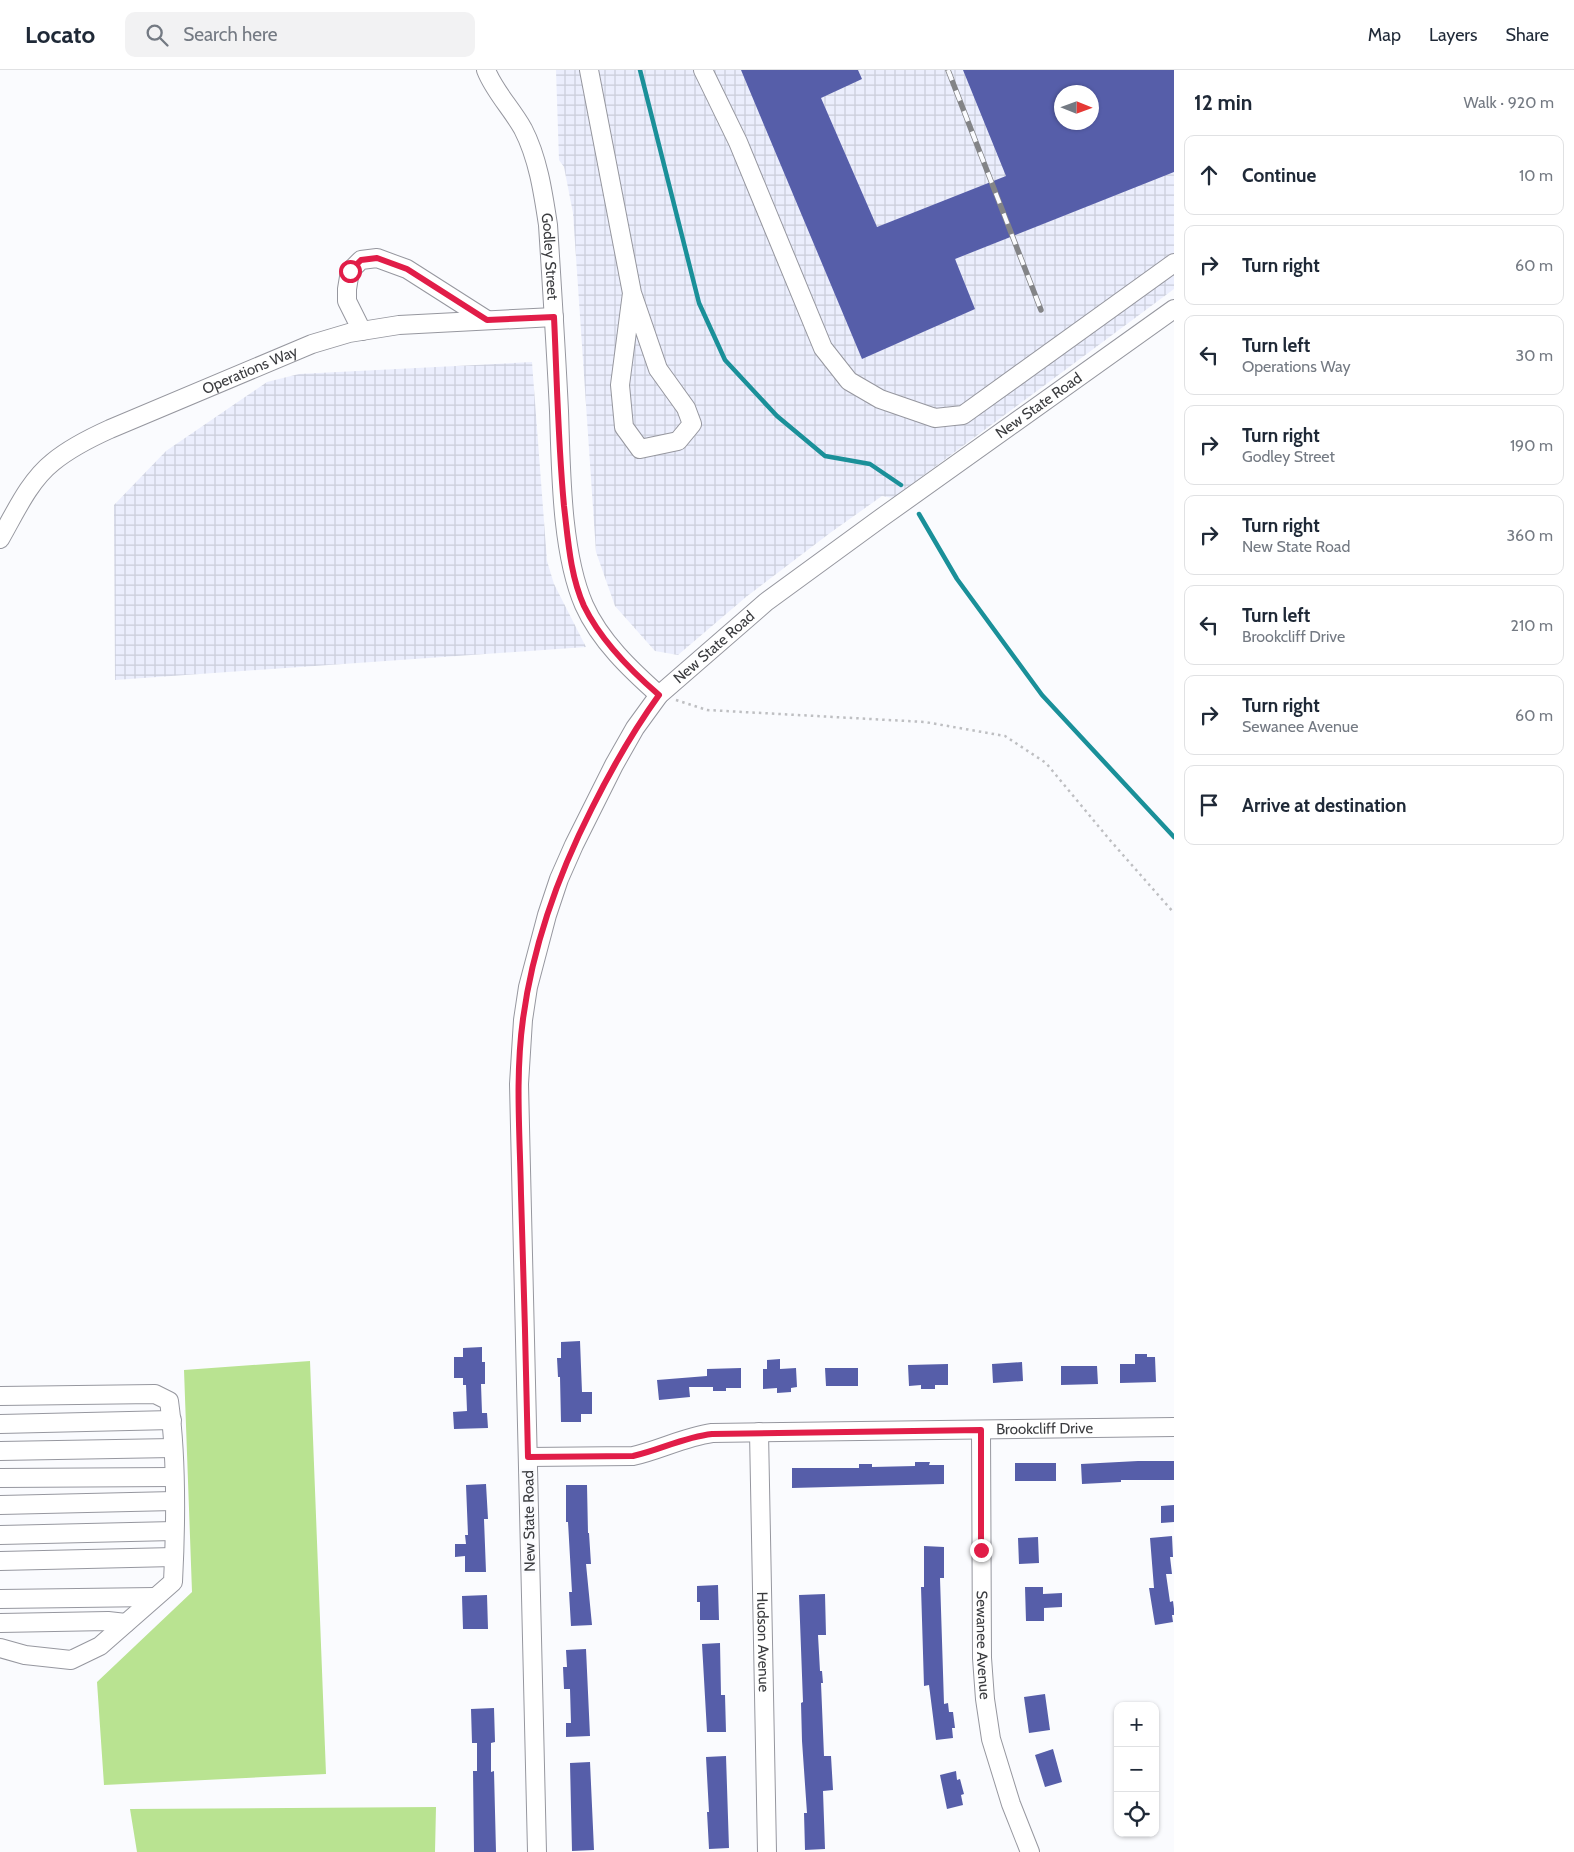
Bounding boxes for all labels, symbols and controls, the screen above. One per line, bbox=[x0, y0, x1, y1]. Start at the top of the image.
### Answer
search box bbox=[125, 12, 475, 57]
text: Locato bbox=[25, 20, 95, 49]
icon: search bbox=[143, 21, 171, 49]
text: Search here bbox=[183, 23, 278, 46]
text: Map bbox=[1368, 24, 1401, 46]
text: Layers bbox=[1429, 24, 1478, 46]
text: Share bbox=[1506, 24, 1549, 46]
north arrow bbox=[1054, 85, 1099, 130]
text: 12 min bbox=[1194, 90, 1252, 115]
text: Walk · 920 m bbox=[1464, 93, 1554, 112]
icon: ahead bbox=[1195, 161, 1223, 189]
text: Continue bbox=[1242, 164, 1316, 187]
text: 10 m bbox=[1519, 166, 1553, 185]
street label: Godley Street bbox=[537, 212, 562, 301]
icon: right bbox=[1195, 251, 1223, 279]
text: Turn right bbox=[1242, 254, 1320, 277]
text: 60 m bbox=[1515, 256, 1553, 275]
route start bbox=[339, 260, 362, 283]
text: Turn left bbox=[1242, 334, 1310, 357]
icon: left bbox=[1195, 341, 1223, 369]
street label: Operations Way bbox=[200, 342, 301, 398]
text: 30 m bbox=[1516, 346, 1553, 365]
text: Operations Way bbox=[1242, 357, 1350, 376]
street label: New State Road bbox=[992, 369, 1085, 442]
text: Turn right bbox=[1242, 424, 1320, 447]
icon: right bbox=[1195, 431, 1223, 459]
text: 190 m bbox=[1510, 436, 1553, 455]
text: Godley Street bbox=[1242, 447, 1335, 466]
text: Turn right bbox=[1242, 514, 1320, 537]
icon: right bbox=[1195, 521, 1223, 549]
text: 360 m bbox=[1506, 526, 1553, 545]
text: New State Road bbox=[1242, 537, 1350, 556]
text: Turn left bbox=[1242, 604, 1310, 627]
street label: New State Road bbox=[670, 607, 758, 687]
icon: left bbox=[1195, 611, 1223, 639]
text: 210 m bbox=[1511, 616, 1553, 635]
text: Brookcliff Drive bbox=[1242, 627, 1345, 646]
text: Turn right bbox=[1242, 694, 1320, 717]
icon: right bbox=[1195, 701, 1223, 729]
text: 60 m bbox=[1515, 706, 1553, 725]
text: Sewanee Avenue bbox=[1242, 717, 1358, 736]
icon: arrive bbox=[1195, 791, 1223, 819]
text: Arrive at destination bbox=[1242, 794, 1406, 817]
street label: Brookcliff Drive bbox=[996, 1419, 1093, 1438]
street label: New State Road bbox=[519, 1470, 539, 1572]
route end bbox=[970, 1539, 993, 1562]
street label: Sewanee Avenue bbox=[973, 1590, 994, 1700]
street label: Hudson Avenue bbox=[753, 1592, 773, 1693]
map controls bbox=[1114, 1702, 1159, 1837]
button: + bbox=[1114, 1702, 1159, 1747]
button: − bbox=[1114, 1747, 1159, 1792]
button: locate bbox=[1114, 1792, 1159, 1837]

